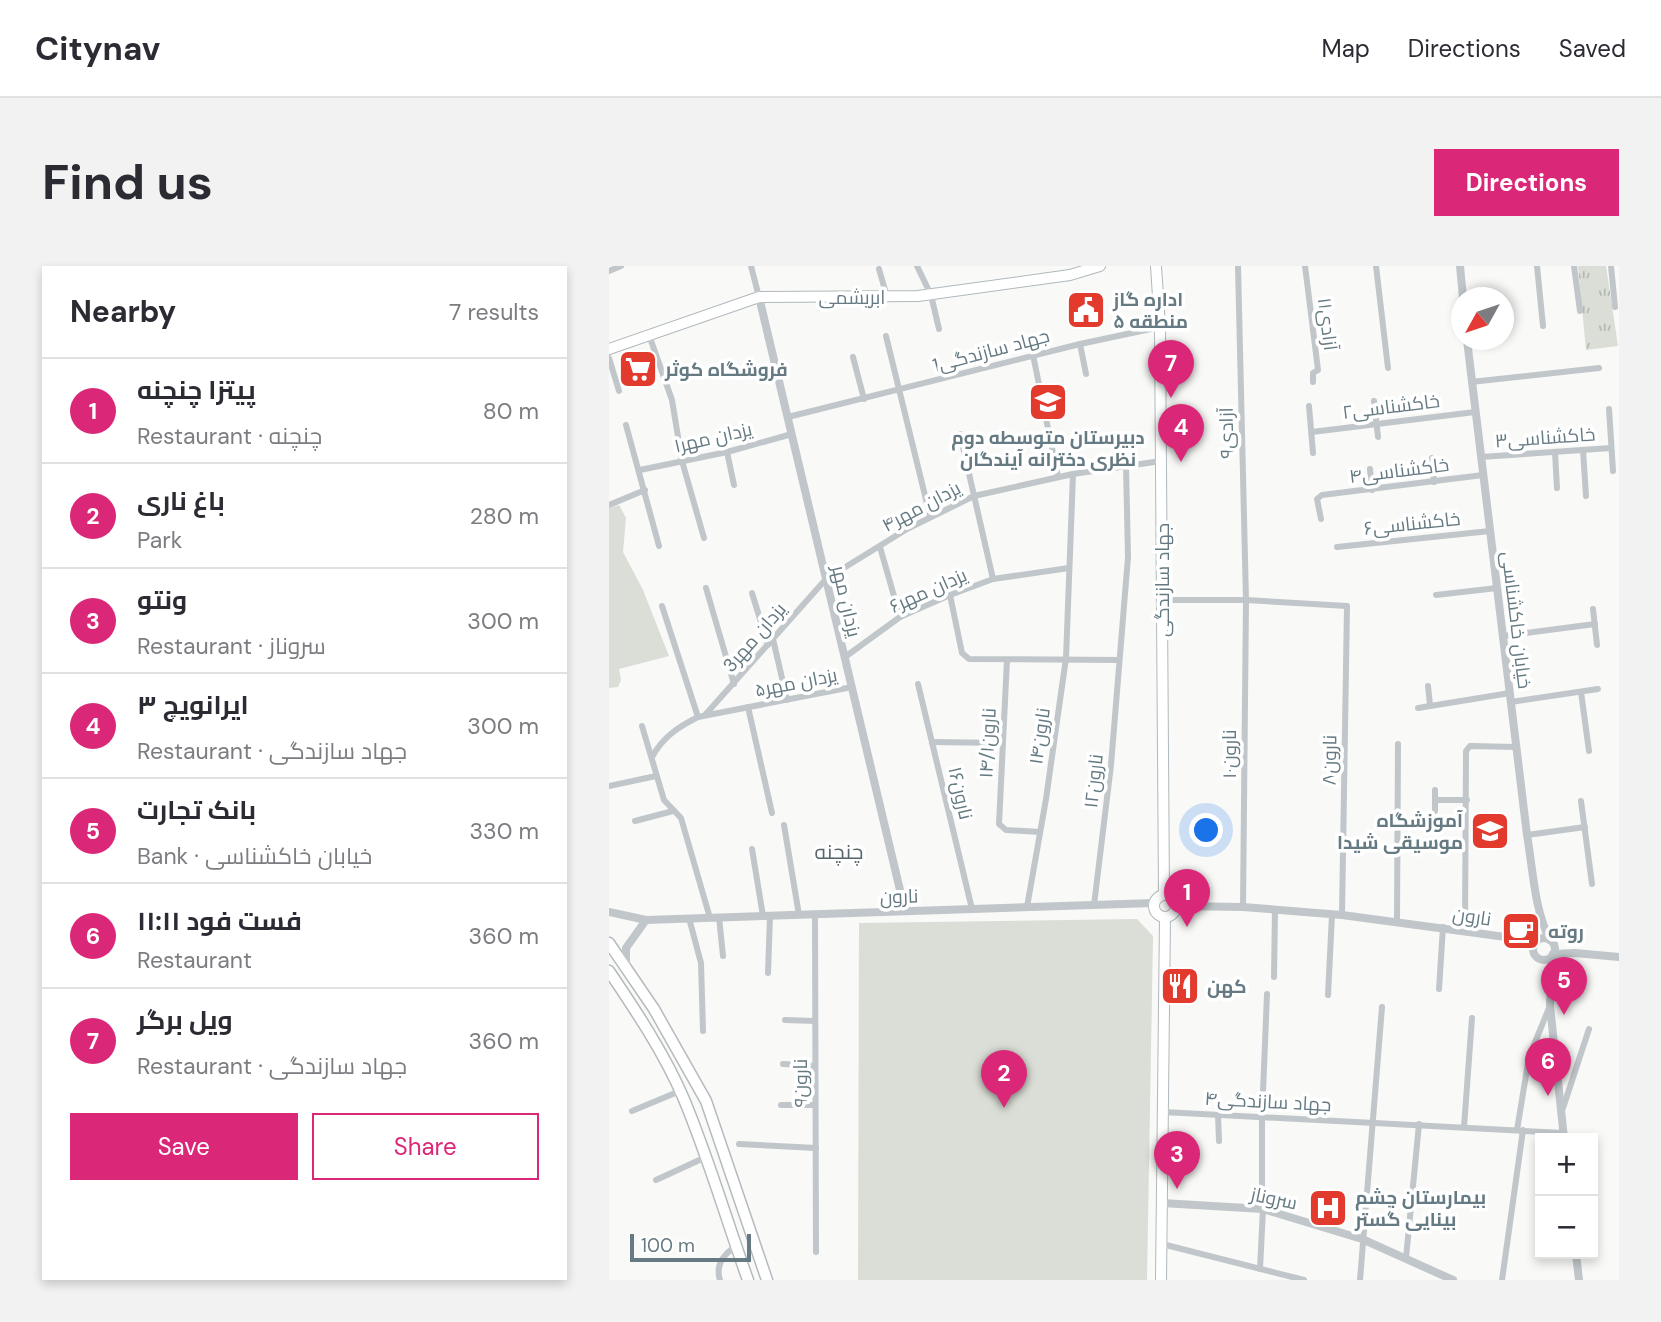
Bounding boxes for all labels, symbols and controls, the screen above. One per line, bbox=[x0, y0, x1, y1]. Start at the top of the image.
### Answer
text: Citynav bbox=[35, 27, 160, 70]
text: Map bbox=[1322, 33, 1370, 64]
text: Directions bbox=[1408, 33, 1521, 64]
text: Saved bbox=[1559, 33, 1626, 64]
button: Directions bbox=[1434, 149, 1619, 216]
text: Find us bbox=[42, 150, 213, 214]
street label: ابریشمی bbox=[819, 285, 885, 310]
place label: اداره گاز منطقه ۵ bbox=[1112, 287, 1188, 334]
north arrow bbox=[1451, 287, 1514, 350]
public building icon: اداره گاز منطقه ۵ bbox=[1065, 289, 1107, 331]
text: Nearby bbox=[70, 292, 176, 331]
street label: آزادی۱۱ bbox=[1312, 296, 1343, 352]
text: 7 results bbox=[449, 297, 539, 327]
street label: 1جهاد سازندگی bbox=[930, 323, 1052, 378]
pin: 7 bbox=[1148, 340, 1194, 398]
supermarket icon: فروشگاه کوثر bbox=[617, 348, 659, 390]
place label: فروشگاه کوثر bbox=[664, 357, 788, 382]
text: پیتزا چنچنه bbox=[137, 373, 256, 407]
school or university icon: دبیرستان متوسطه دوم نظری دخترانه آیندگان bbox=[1027, 381, 1069, 423]
street label: خاکشناسی۲ bbox=[1341, 388, 1441, 425]
text: 1 bbox=[89, 396, 97, 426]
text: 80 m bbox=[483, 396, 539, 426]
pin: 4 bbox=[1158, 404, 1204, 462]
street label: آزادی۹ bbox=[1214, 407, 1239, 459]
street label: یزدان مهر۱ bbox=[672, 416, 754, 459]
text: Restaurant · چنچنه bbox=[137, 421, 322, 451]
street label: خاکشناسی۳ bbox=[1494, 422, 1596, 453]
place label: دبیرستان متوسطه دوم نظری دخترانه آیندگان bbox=[951, 425, 1145, 472]
street label: خاکشناسی۴ bbox=[1348, 452, 1451, 489]
street label: یزدان مهر۴ bbox=[877, 475, 965, 538]
text: باغ ناری bbox=[137, 484, 225, 518]
text: 2 bbox=[86, 501, 100, 531]
text: 280 m bbox=[470, 501, 539, 531]
street label: خاکشناسی۶ bbox=[1362, 506, 1462, 541]
street label: جهاد سازندگی bbox=[1150, 523, 1175, 637]
text: Park bbox=[137, 525, 182, 555]
street label: خیابان خاکشناسی bbox=[1496, 550, 1537, 690]
street label: یزدان مهر bbox=[826, 562, 867, 640]
street label: یزدان مهر۶ bbox=[886, 562, 971, 619]
text: ونتو bbox=[137, 583, 187, 617]
street label: 3یزدان مهر bbox=[717, 597, 792, 677]
text: 3 bbox=[86, 606, 100, 636]
text: 300 m bbox=[467, 606, 539, 636]
text: Restaurant · سروناز bbox=[137, 631, 326, 661]
street label: یزدان مهر۵ bbox=[753, 662, 840, 703]
text: ایرانویچ ٣ bbox=[137, 688, 249, 722]
street label: نارون۱۴ bbox=[1023, 706, 1056, 766]
street label: ۱۴/۱نارون bbox=[973, 707, 1002, 779]
text: 4 bbox=[86, 711, 100, 741]
text: 300 m bbox=[467, 711, 539, 741]
street label: نارون۱۰ bbox=[1217, 729, 1242, 779]
street label: نارون۸ bbox=[1317, 735, 1342, 785]
text: Restaurant · جهاد سازندگی bbox=[137, 736, 407, 766]
street label: نارون۱۲ bbox=[1078, 753, 1109, 809]
street label: نارون۱۶ bbox=[942, 764, 979, 822]
text: بانک تجارت bbox=[137, 793, 256, 827]
place label: آموزشگاه موسیقی شیدا bbox=[1337, 808, 1463, 855]
school or university icon: آموزشگاه موسیقی شیدا bbox=[1469, 810, 1511, 852]
your location bbox=[1189, 813, 1223, 847]
text: 5 bbox=[86, 816, 100, 846]
text: 330 m bbox=[469, 816, 539, 846]
district label: چنچنه bbox=[815, 838, 863, 866]
text: Bank · خیابان خاکشناسی bbox=[137, 841, 372, 871]
pin: 1 bbox=[1164, 869, 1210, 927]
street label: نارون bbox=[879, 883, 919, 910]
street label: نارون bbox=[1451, 901, 1493, 932]
text: فست فود ۱۱:۱۱ bbox=[137, 904, 302, 938]
cafe icon: روته bbox=[1500, 910, 1542, 952]
place label: روته bbox=[1548, 919, 1584, 944]
text: 6 bbox=[86, 921, 100, 951]
text: 360 m bbox=[469, 921, 539, 951]
text: Restaurant bbox=[137, 945, 252, 975]
pin: 5 bbox=[1541, 957, 1587, 1015]
restaurant icon: کهن bbox=[1159, 965, 1201, 1007]
place label: کهن bbox=[1207, 974, 1247, 999]
text: ویل برگر bbox=[137, 1003, 233, 1037]
text: 7 bbox=[87, 1026, 99, 1056]
text: 360 m bbox=[469, 1026, 539, 1056]
pin: 6 bbox=[1525, 1038, 1571, 1096]
pin: 2 bbox=[981, 1050, 1027, 1108]
text: Restaurant · جهاد سازندگی bbox=[137, 1051, 407, 1081]
street label: نارون۹ bbox=[788, 1059, 813, 1107]
street label: جهاد سازندگی۴ bbox=[1204, 1086, 1332, 1117]
button: Save bbox=[70, 1113, 298, 1180]
button: Share bbox=[312, 1113, 539, 1180]
pin: 3 bbox=[1154, 1131, 1200, 1189]
map controls bbox=[1535, 1133, 1598, 1259]
button: + bbox=[1535, 1133, 1598, 1196]
street label: سروناز bbox=[1247, 1181, 1300, 1216]
place label: بیمارستان چشم بینایی گستر bbox=[1354, 1185, 1486, 1232]
hospital icon: بیمارستان چشم بینایی گستر bbox=[1307, 1187, 1349, 1229]
button: − bbox=[1535, 1196, 1598, 1259]
scale bar bbox=[630, 1231, 751, 1263]
text: 100 m bbox=[641, 1233, 695, 1258]

